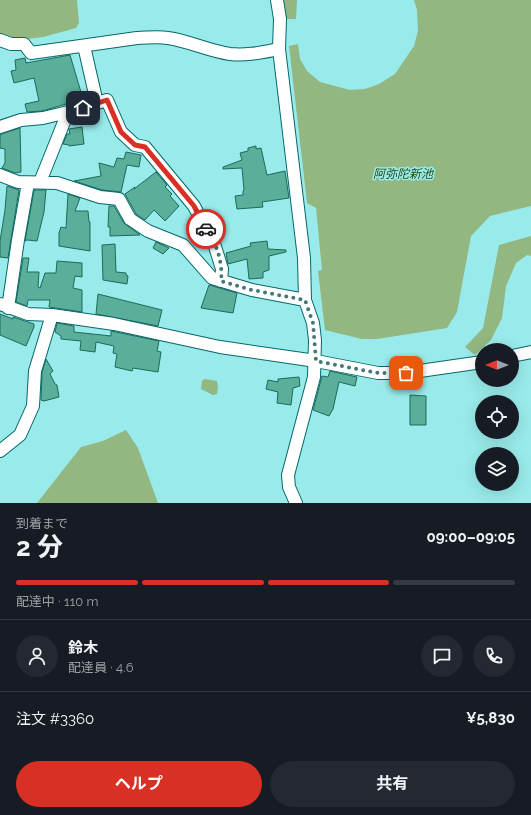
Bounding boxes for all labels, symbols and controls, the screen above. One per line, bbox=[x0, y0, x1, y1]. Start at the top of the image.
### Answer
pin bbox=[66, 91, 100, 125]
icon: home bbox=[72, 97, 94, 119]
water label: 阿弥陀新池 bbox=[373, 167, 434, 181]
courier bbox=[186, 209, 226, 249]
icon: car bbox=[195, 218, 217, 240]
north arrow bbox=[475, 343, 519, 387]
map controls bbox=[475, 343, 519, 491]
pin bbox=[389, 356, 423, 390]
icon: bag bbox=[395, 362, 417, 384]
button: locate bbox=[475, 395, 519, 439]
button: layers bbox=[475, 447, 519, 491]
text: 到着まで bbox=[16, 516, 68, 531]
text: 09:00–09:05 bbox=[427, 528, 515, 546]
text: 2 分 bbox=[16, 532, 63, 562]
text: 配達中 · 110 m bbox=[16, 594, 98, 609]
button: person bbox=[16, 635, 58, 677]
button: chat bbox=[421, 635, 463, 677]
button: phone bbox=[473, 635, 515, 677]
text: 鈴木 bbox=[68, 639, 98, 657]
text: 配達員 · 4.6 bbox=[68, 660, 133, 675]
text: ¥5,830 bbox=[466, 709, 515, 727]
text: 注文 #3360 bbox=[16, 710, 94, 728]
button: ヘルプ bbox=[16, 761, 262, 807]
button: 共有 bbox=[270, 761, 515, 807]

